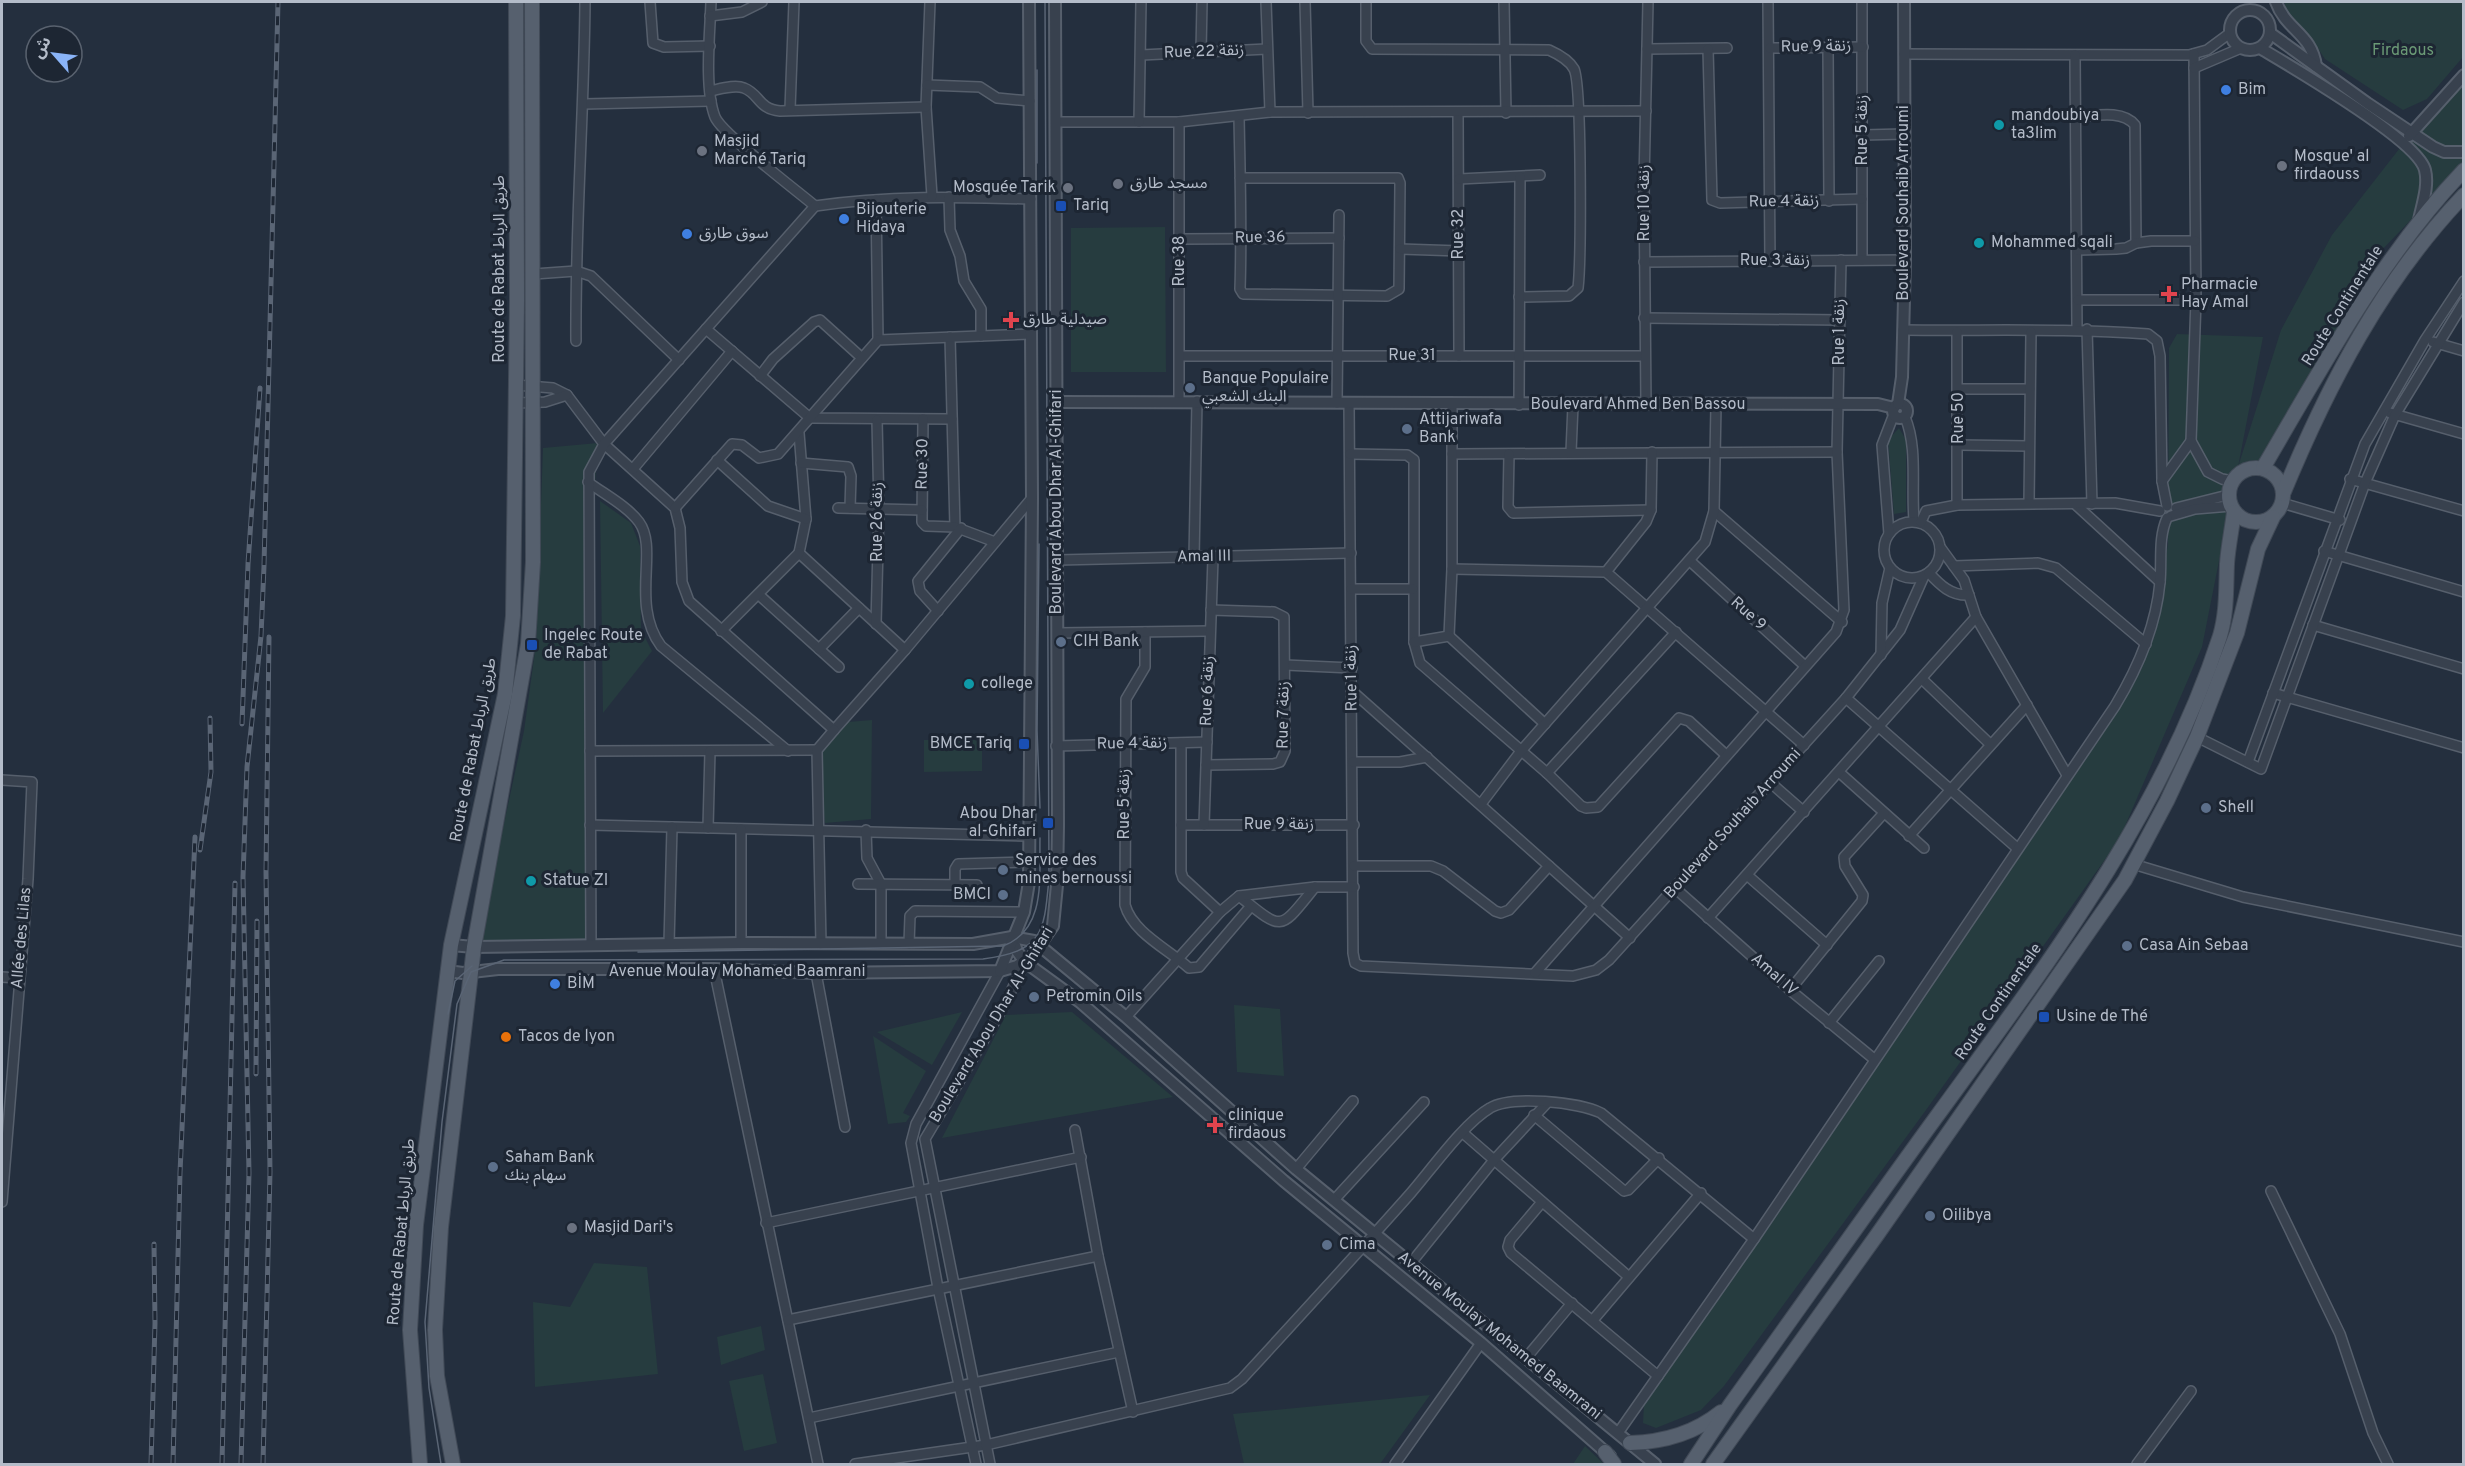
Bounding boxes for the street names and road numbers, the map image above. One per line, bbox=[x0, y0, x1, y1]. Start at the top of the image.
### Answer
street label: Rue 9 زنقة bbox=[1781, 36, 1851, 58]
street label: Rue 22 زنقة bbox=[1163, 41, 1245, 63]
street label: Rue 5 زنقة bbox=[1853, 95, 1873, 165]
street label: Boulevard Souhaib Arroumi bbox=[1894, 105, 1914, 301]
street label: Rue 10 زنقة bbox=[1635, 164, 1655, 242]
street label: Route de Rabat طريق الرباط bbox=[490, 175, 510, 363]
street label: Rue 4 زنقة bbox=[1748, 191, 1820, 213]
street label: Rue 32 bbox=[1449, 209, 1469, 259]
street label: Rue 36 bbox=[1234, 228, 1286, 248]
street label: Rue 38 bbox=[1170, 235, 1190, 287]
street label: Route Continentale bbox=[2298, 242, 2388, 370]
street label: Rue 3 زنقة bbox=[1740, 251, 1810, 271]
street label: Rue 1 زنقة bbox=[1830, 299, 1850, 365]
street label: Rue 31 bbox=[1388, 346, 1436, 366]
street label: Boulevard Abou Dhar Al-Ghifari bbox=[1047, 390, 1067, 614]
street label: Rue 50 bbox=[1949, 392, 1969, 444]
street label: Boulevard Ahmed Ben Bassou bbox=[1530, 395, 1746, 415]
street label: Rue 30 bbox=[913, 438, 933, 490]
street label: Rue 26 زنقة bbox=[868, 482, 888, 562]
street label: Amal III bbox=[1177, 547, 1231, 567]
street label: Rue 9 bbox=[1726, 593, 1770, 635]
street label: Rue 1 زنقة bbox=[1341, 644, 1363, 712]
street label: Rue 6 زنقة bbox=[1197, 655, 1219, 727]
street label: Route de Rabat طريق الرباط bbox=[446, 656, 502, 844]
street label: Rue 7 زنقة bbox=[1273, 681, 1295, 749]
street label: Rue 4 زنقة bbox=[1096, 733, 1168, 755]
street label: Boulevard Souhaib Arroumi bbox=[1660, 745, 1806, 903]
street label: Rue 5 زنقة bbox=[1115, 769, 1135, 839]
street label: Rue 9 زنقة bbox=[1244, 815, 1314, 835]
street label: Allée des Lilas bbox=[8, 886, 36, 990]
street label: Boulevard Abou Dhar Al-Ghifari bbox=[926, 923, 1058, 1127]
street label: Route Continentale bbox=[1951, 940, 2047, 1064]
street label: Amal IV bbox=[1746, 949, 1802, 1001]
street label: Avenue Moulay Mohamed Baamrani bbox=[609, 962, 865, 982]
street label: Route de Rabat طريق الرباط bbox=[384, 1138, 420, 1326]
street label: Avenue Moulay Mohamed Baamrani bbox=[1393, 1247, 1605, 1425]

